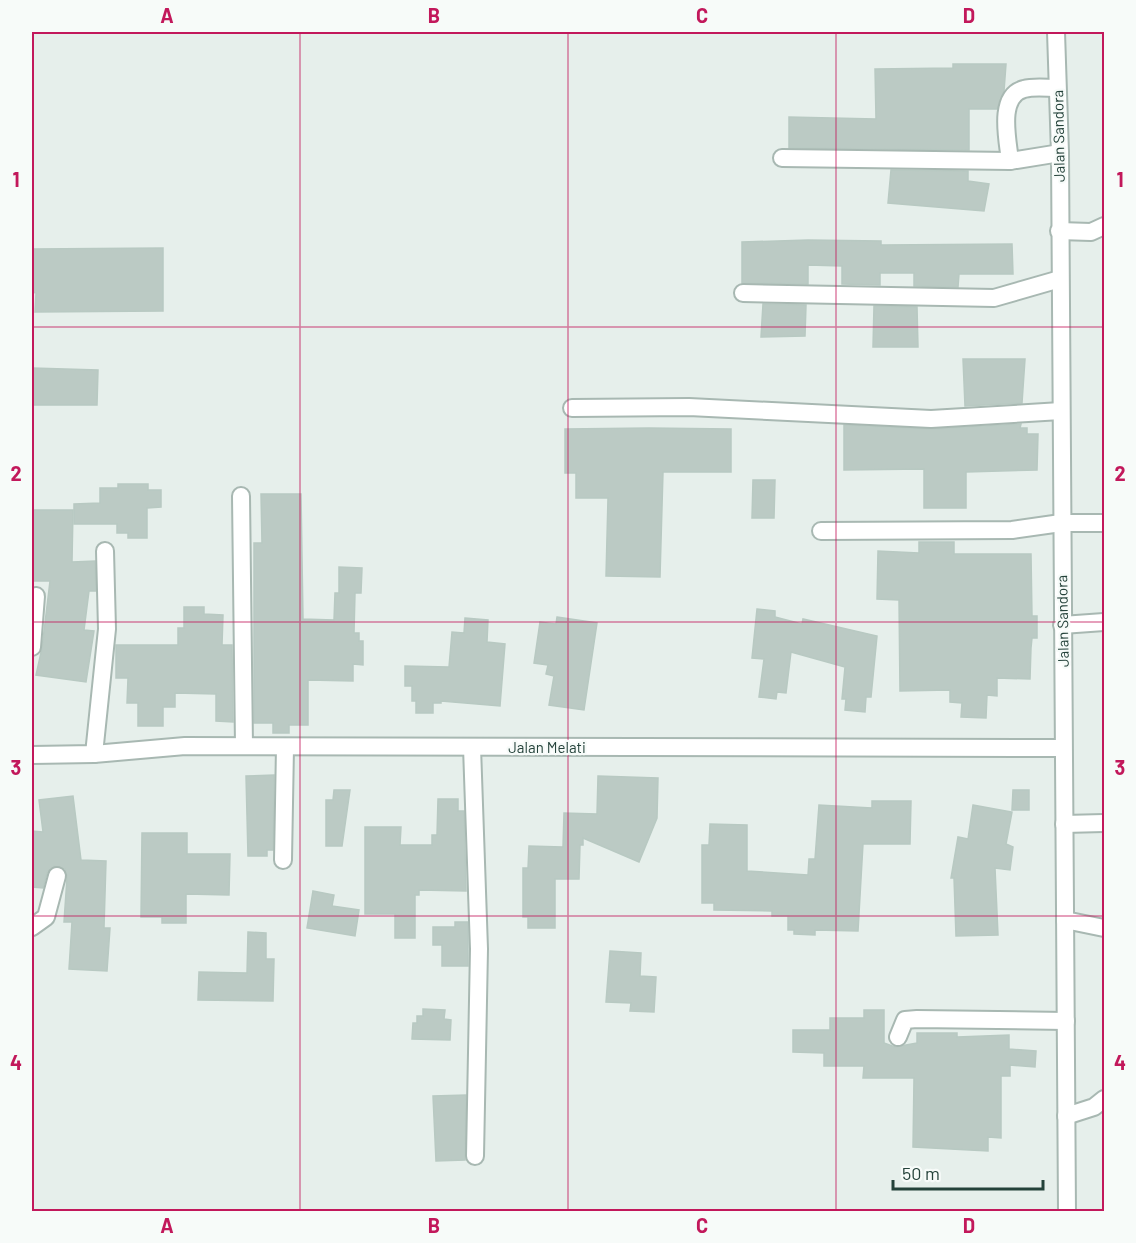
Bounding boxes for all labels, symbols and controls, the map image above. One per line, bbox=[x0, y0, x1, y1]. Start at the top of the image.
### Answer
text: A bbox=[160, 3, 174, 27]
text: B bbox=[428, 3, 440, 27]
text: C bbox=[696, 3, 708, 27]
text: D bbox=[963, 3, 975, 27]
street label: Jalan Sandora bbox=[1048, 90, 1068, 182]
text: 1 bbox=[12, 167, 20, 191]
text: 1 bbox=[1116, 167, 1124, 191]
text: 2 bbox=[10, 461, 22, 485]
text: 2 bbox=[1114, 461, 1126, 485]
street label: Jalan Sandora bbox=[1052, 575, 1072, 667]
street label: Jalan Melati bbox=[508, 738, 586, 756]
text: 3 bbox=[11, 755, 21, 779]
text: 3 bbox=[1115, 755, 1125, 779]
text: 4 bbox=[10, 1050, 22, 1074]
text: 4 bbox=[1114, 1050, 1126, 1074]
scale bar bbox=[893, 1153, 1043, 1191]
text: 50 m bbox=[902, 1162, 940, 1184]
text: A bbox=[160, 1213, 174, 1237]
text: B bbox=[428, 1213, 440, 1237]
text: C bbox=[696, 1213, 708, 1237]
text: D bbox=[963, 1213, 975, 1237]

